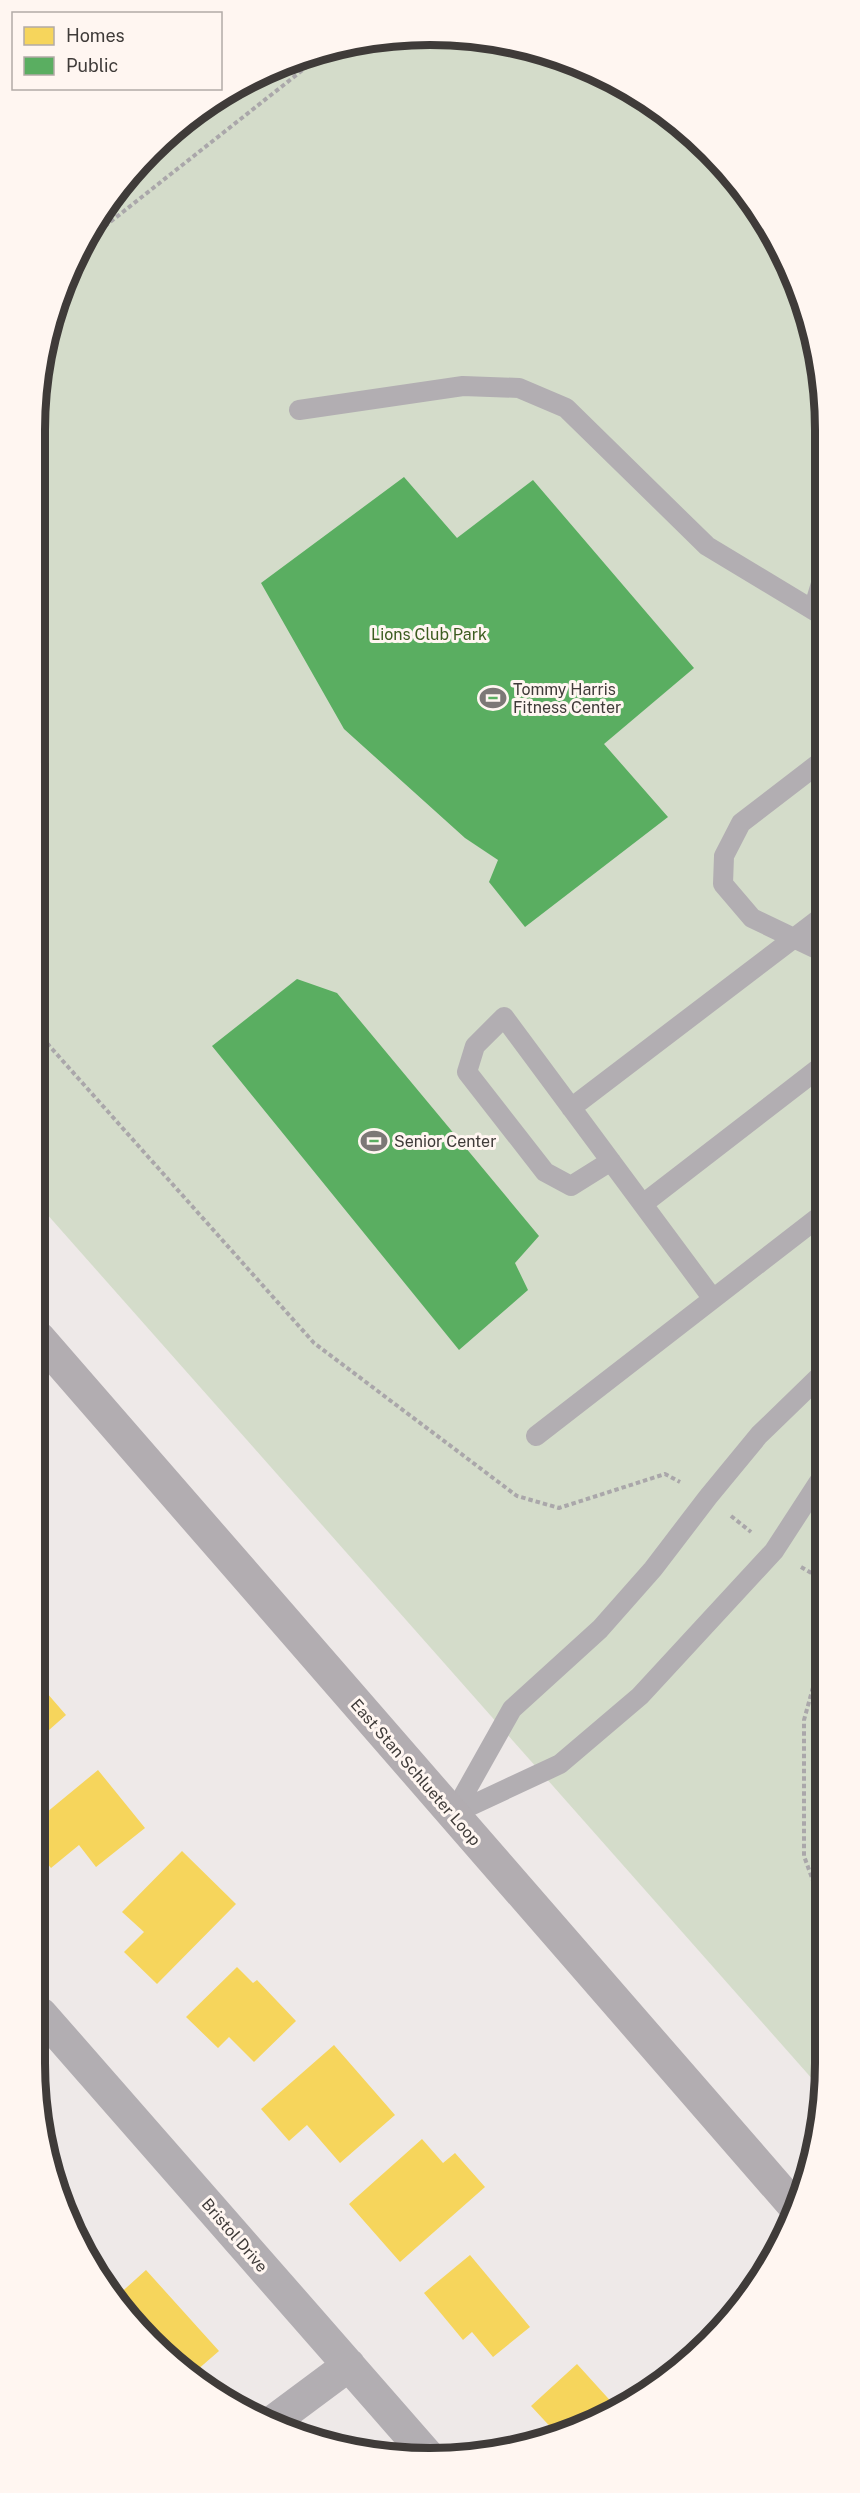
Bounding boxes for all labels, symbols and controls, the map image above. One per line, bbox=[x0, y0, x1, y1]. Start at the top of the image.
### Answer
legend bbox=[12, 12, 222, 90]
text: Homes bbox=[66, 25, 125, 46]
text: Public bbox=[66, 55, 118, 76]
park label: Lions Club Park bbox=[371, 625, 487, 644]
place label: Tommy Harris Fitness Center bbox=[513, 680, 621, 717]
sports icon: Tommy Harris Fitness Center bbox=[478, 683, 508, 713]
sports icon: Senior Center bbox=[359, 1126, 389, 1156]
place label: Senior Center bbox=[394, 1132, 496, 1151]
street label: East Stan Schlueter Loop bbox=[347, 1695, 484, 1850]
street label: Bristol Drive bbox=[198, 2195, 272, 2276]

